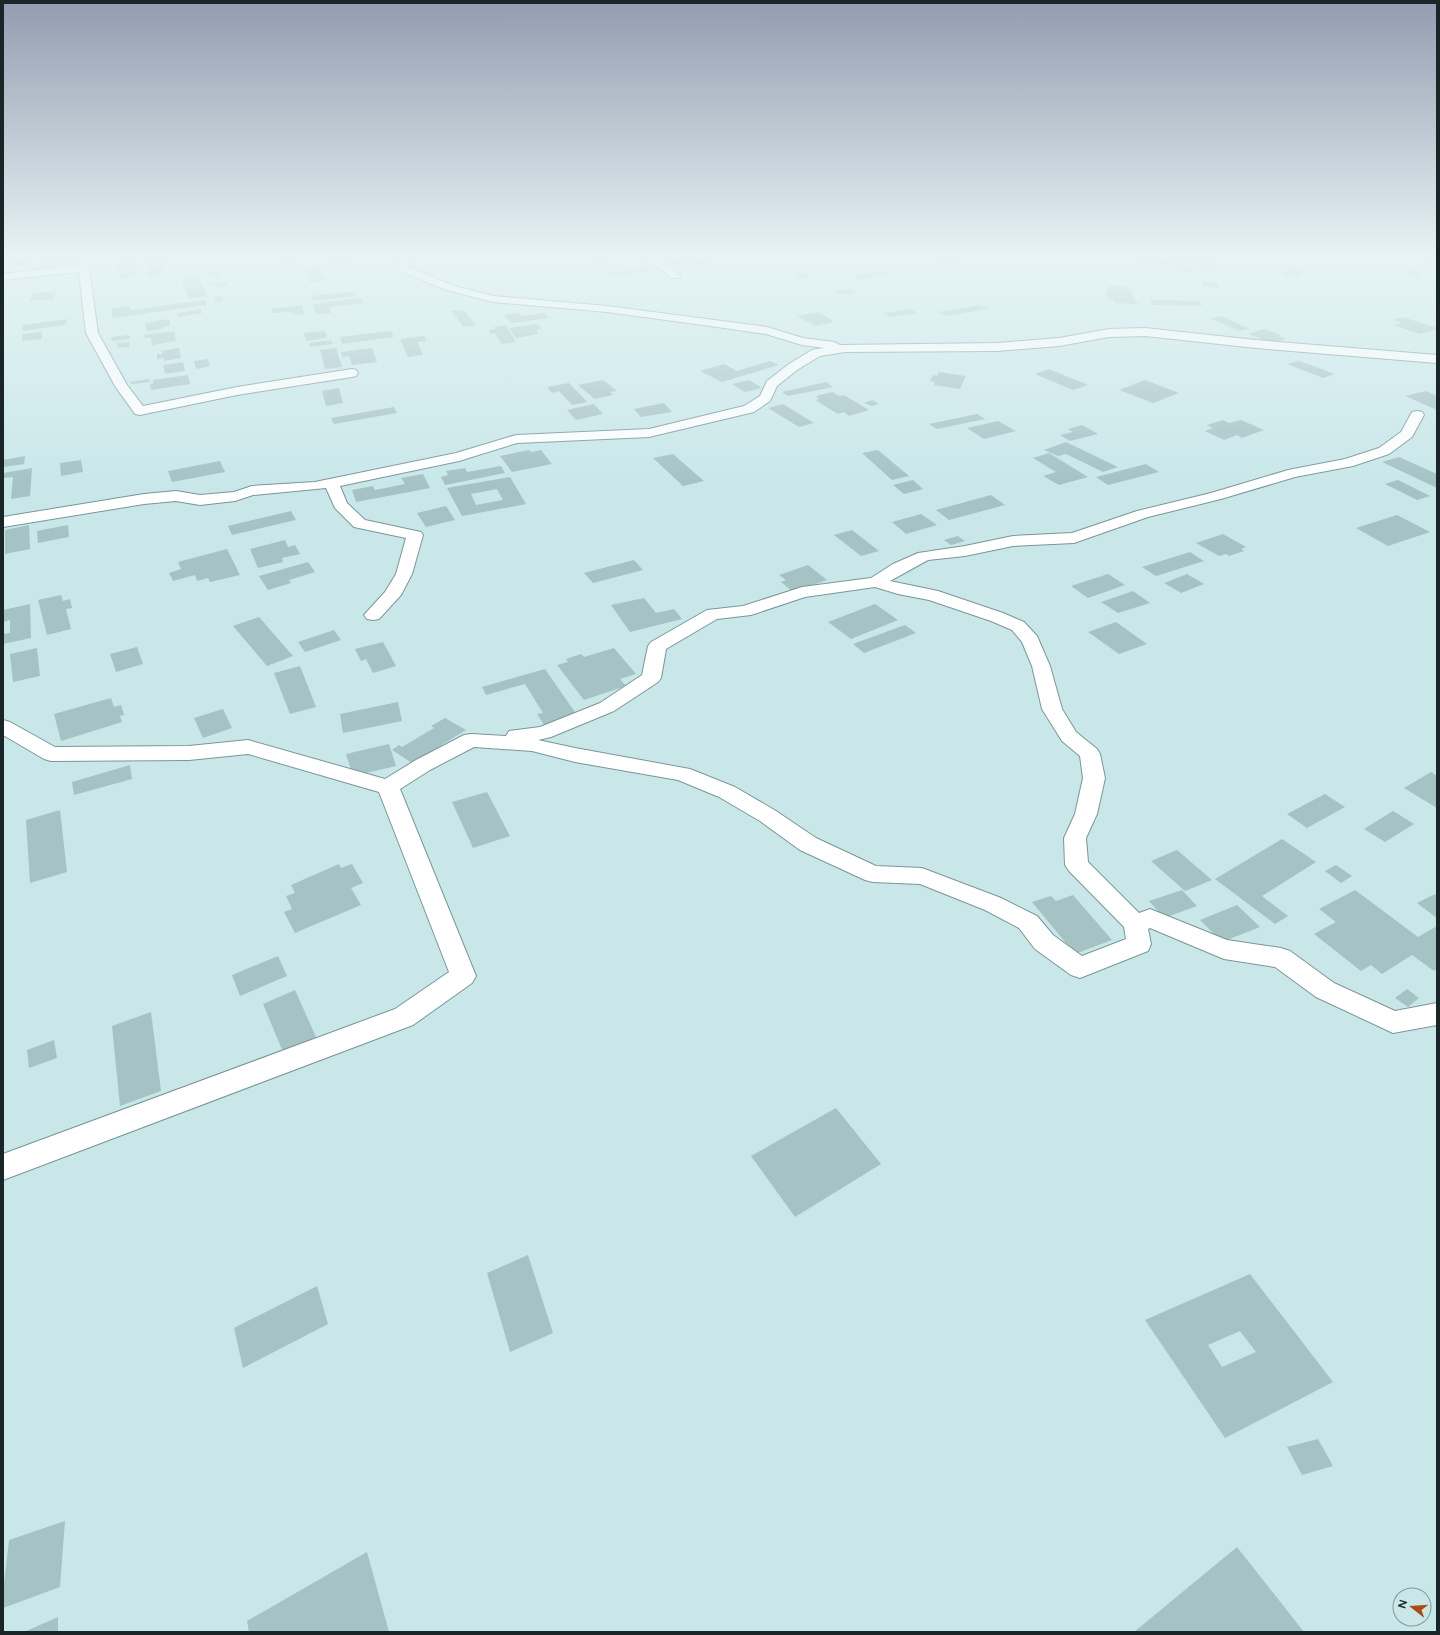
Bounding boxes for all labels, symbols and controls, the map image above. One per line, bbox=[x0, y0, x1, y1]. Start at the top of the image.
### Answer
north arrow bbox=[1392, 1587, 1432, 1627]
text: N bbox=[1395, 1598, 1410, 1610]

